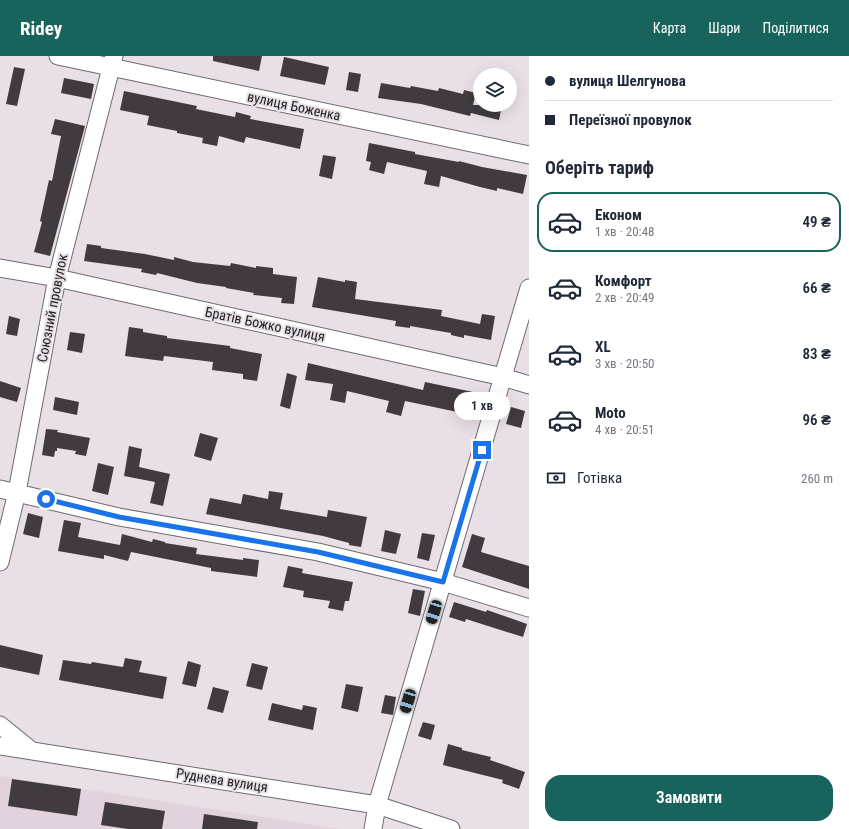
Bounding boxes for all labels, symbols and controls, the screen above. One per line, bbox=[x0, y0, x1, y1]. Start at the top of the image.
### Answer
text: Ridey bbox=[20, 17, 62, 40]
text: Карта bbox=[653, 20, 686, 36]
text: Шари bbox=[708, 20, 740, 36]
text: Поділитися bbox=[762, 20, 829, 36]
map controls bbox=[473, 68, 517, 112]
button: layers bbox=[473, 68, 517, 112]
text: вулиця Шелгунова bbox=[569, 72, 686, 90]
street label: вулиця Боженка bbox=[246, 88, 342, 124]
text: Переїзної провулок bbox=[569, 111, 692, 129]
text: Оберіть тариф bbox=[545, 157, 654, 178]
icon: car bbox=[547, 204, 583, 240]
text: Економ bbox=[595, 206, 642, 224]
text: 49 ₴ bbox=[802, 213, 831, 231]
text: 1 хв · 20:48 bbox=[595, 224, 655, 239]
street label: Союзний провулок bbox=[34, 252, 70, 364]
icon: car bbox=[547, 270, 583, 306]
text: Комфорт bbox=[595, 272, 652, 290]
text: 66 ₴ bbox=[802, 279, 831, 297]
text: 2 хв · 20:49 bbox=[595, 290, 655, 305]
street label: Братів Божко вулиця bbox=[204, 303, 326, 345]
icon: car bbox=[547, 336, 583, 372]
text: XL bbox=[595, 338, 611, 356]
text: 83 ₴ bbox=[802, 345, 831, 363]
text: 3 хв · 20:50 bbox=[595, 356, 655, 371]
callout: 1 хв bbox=[454, 392, 510, 420]
text: 1 хв bbox=[471, 398, 493, 413]
icon: car bbox=[547, 402, 583, 438]
text: Moto bbox=[595, 404, 626, 422]
text: 96 ₴ bbox=[802, 411, 831, 429]
text: 4 хв · 20:51 bbox=[595, 422, 655, 437]
route end bbox=[473, 441, 491, 459]
icon: cash bbox=[545, 467, 567, 489]
text: Готівка bbox=[577, 469, 622, 487]
text: 260 m bbox=[801, 471, 833, 486]
route start bbox=[37, 490, 55, 508]
car bbox=[425, 599, 443, 625]
car bbox=[399, 688, 417, 714]
street label: Руднєва вулиця bbox=[175, 765, 269, 795]
button: Замовити bbox=[545, 775, 833, 821]

